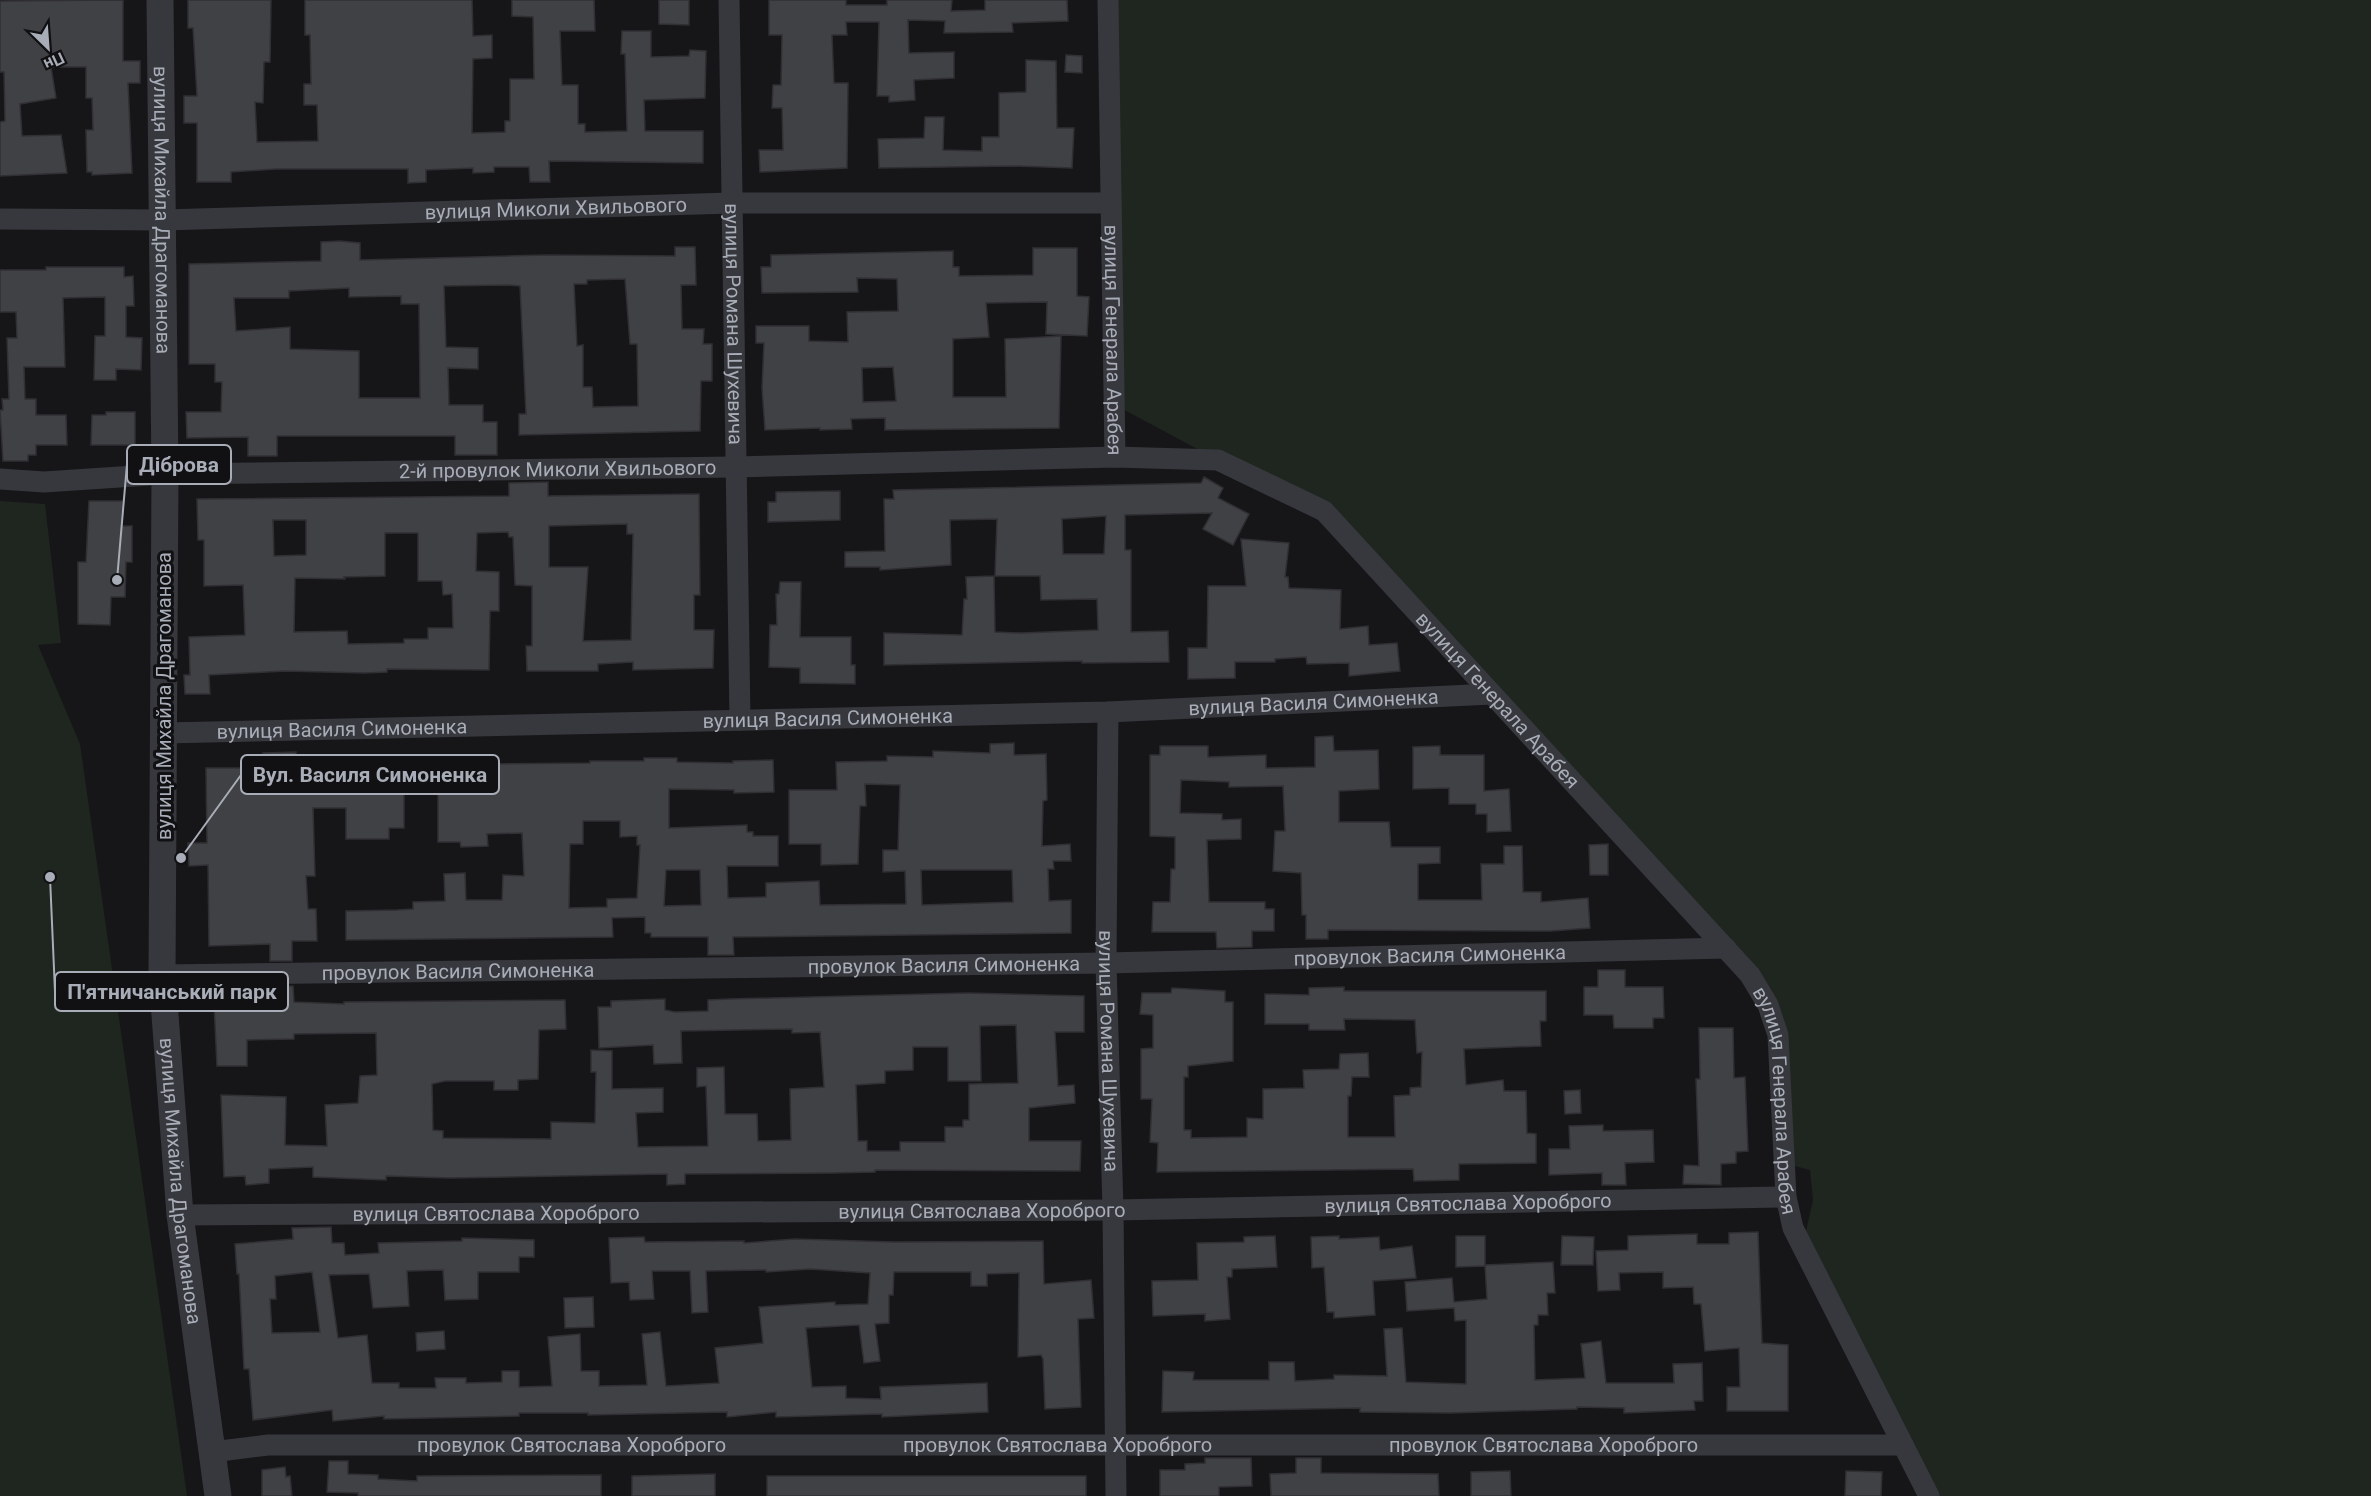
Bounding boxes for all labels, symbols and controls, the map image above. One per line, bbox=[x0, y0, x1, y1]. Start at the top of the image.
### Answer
north arrow bbox=[18, 18, 78, 78]
text: Пн bbox=[41, 48, 67, 74]
street label: вулиця Михайла Драгоманова bbox=[149, 66, 176, 354]
street label: вулиця Миколи Хвильового bbox=[424, 192, 687, 224]
street label: вулиця Романа Шухевича bbox=[720, 203, 748, 445]
street label: вулиця Генерала Арабея bbox=[1099, 224, 1127, 456]
callout: Діброва bbox=[127, 445, 231, 484]
text: Діброва bbox=[139, 453, 219, 477]
street label: 2-й провулок Миколи Хвильового bbox=[399, 455, 716, 483]
street label: вулиця Михайла Драгоманова bbox=[152, 552, 176, 840]
street label: вулиця Генерала Арабея bbox=[1411, 607, 1585, 793]
street label: вулиця Василя Симоненка bbox=[1188, 685, 1439, 720]
street label: вулиця Василя Симоненка bbox=[702, 703, 953, 733]
street label: вулиця Василя Симоненка bbox=[216, 714, 467, 744]
callout: Вул. Василя Симоненка bbox=[241, 755, 499, 794]
text: Вул. Василя Симоненка bbox=[253, 763, 487, 787]
street label: вулиця Романа Шухевича bbox=[1094, 930, 1124, 1172]
street label: провулок Василя Симоненка bbox=[1293, 940, 1566, 970]
street label: провулок Василя Симоненка bbox=[808, 951, 1080, 979]
street label: провулок Василя Симоненка bbox=[322, 958, 594, 985]
callout: П'ятничанський парк bbox=[55, 972, 288, 1011]
text: П'ятничанський парк bbox=[67, 980, 277, 1004]
street label: вулиця Генерала Арабея bbox=[1748, 982, 1802, 1217]
street label: вулиця Михайла Драгоманова bbox=[155, 1037, 207, 1326]
street label: вулиця Святослава Хороброго bbox=[1324, 1188, 1612, 1218]
street label: вулиця Святослава Хороброго bbox=[838, 1198, 1126, 1223]
street label: вулиця Святослава Хороброго bbox=[352, 1201, 640, 1226]
street label: провулок Святослава Хороброго bbox=[417, 1433, 726, 1457]
street label: провулок Святослава Хороброго bbox=[903, 1433, 1212, 1457]
street label: провулок Святослава Хороброго bbox=[1389, 1433, 1698, 1457]

